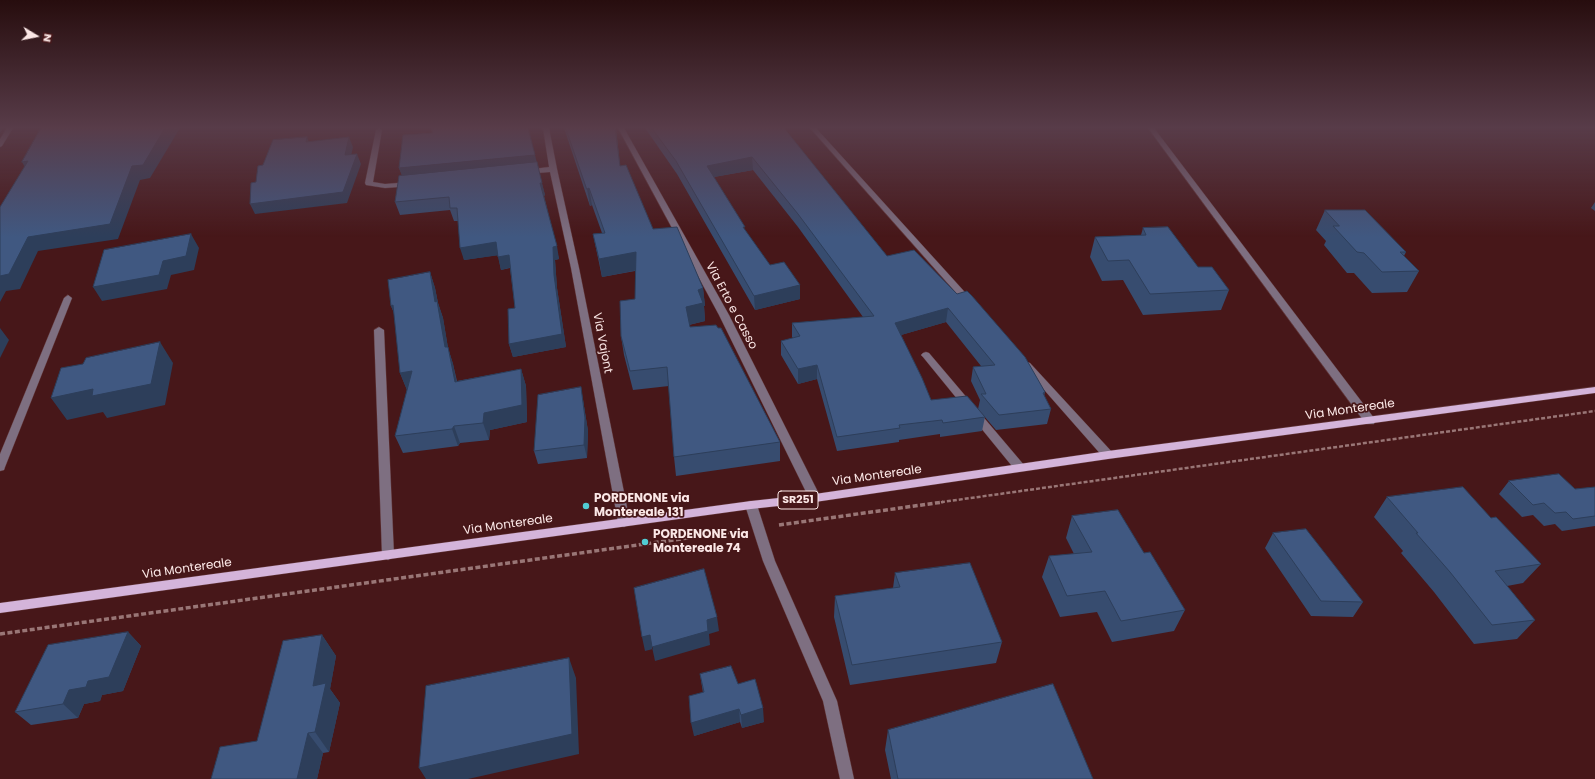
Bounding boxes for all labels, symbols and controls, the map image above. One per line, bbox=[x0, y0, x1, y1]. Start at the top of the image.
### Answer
north arrow bbox=[16, 16, 56, 56]
text: N bbox=[39, 33, 56, 44]
street label: Via Erto e Casso bbox=[702, 260, 760, 352]
street label: Via Vajont bbox=[589, 312, 615, 374]
street label: Via Montereale bbox=[1304, 397, 1396, 423]
street label: Via Montereale bbox=[831, 463, 923, 489]
road number: SR251 bbox=[778, 491, 818, 509]
place label: PORDENONE via Montereale 131 bbox=[594, 492, 690, 520]
marker: PORDENONE via Montereale 131 bbox=[581, 501, 591, 511]
street label: Via Montereale bbox=[462, 512, 554, 538]
place label: PORDENONE via Montereale 74 bbox=[653, 528, 749, 556]
marker: PORDENONE via Montereale 74 bbox=[640, 537, 650, 547]
street label: Via Montereale bbox=[141, 556, 233, 582]

